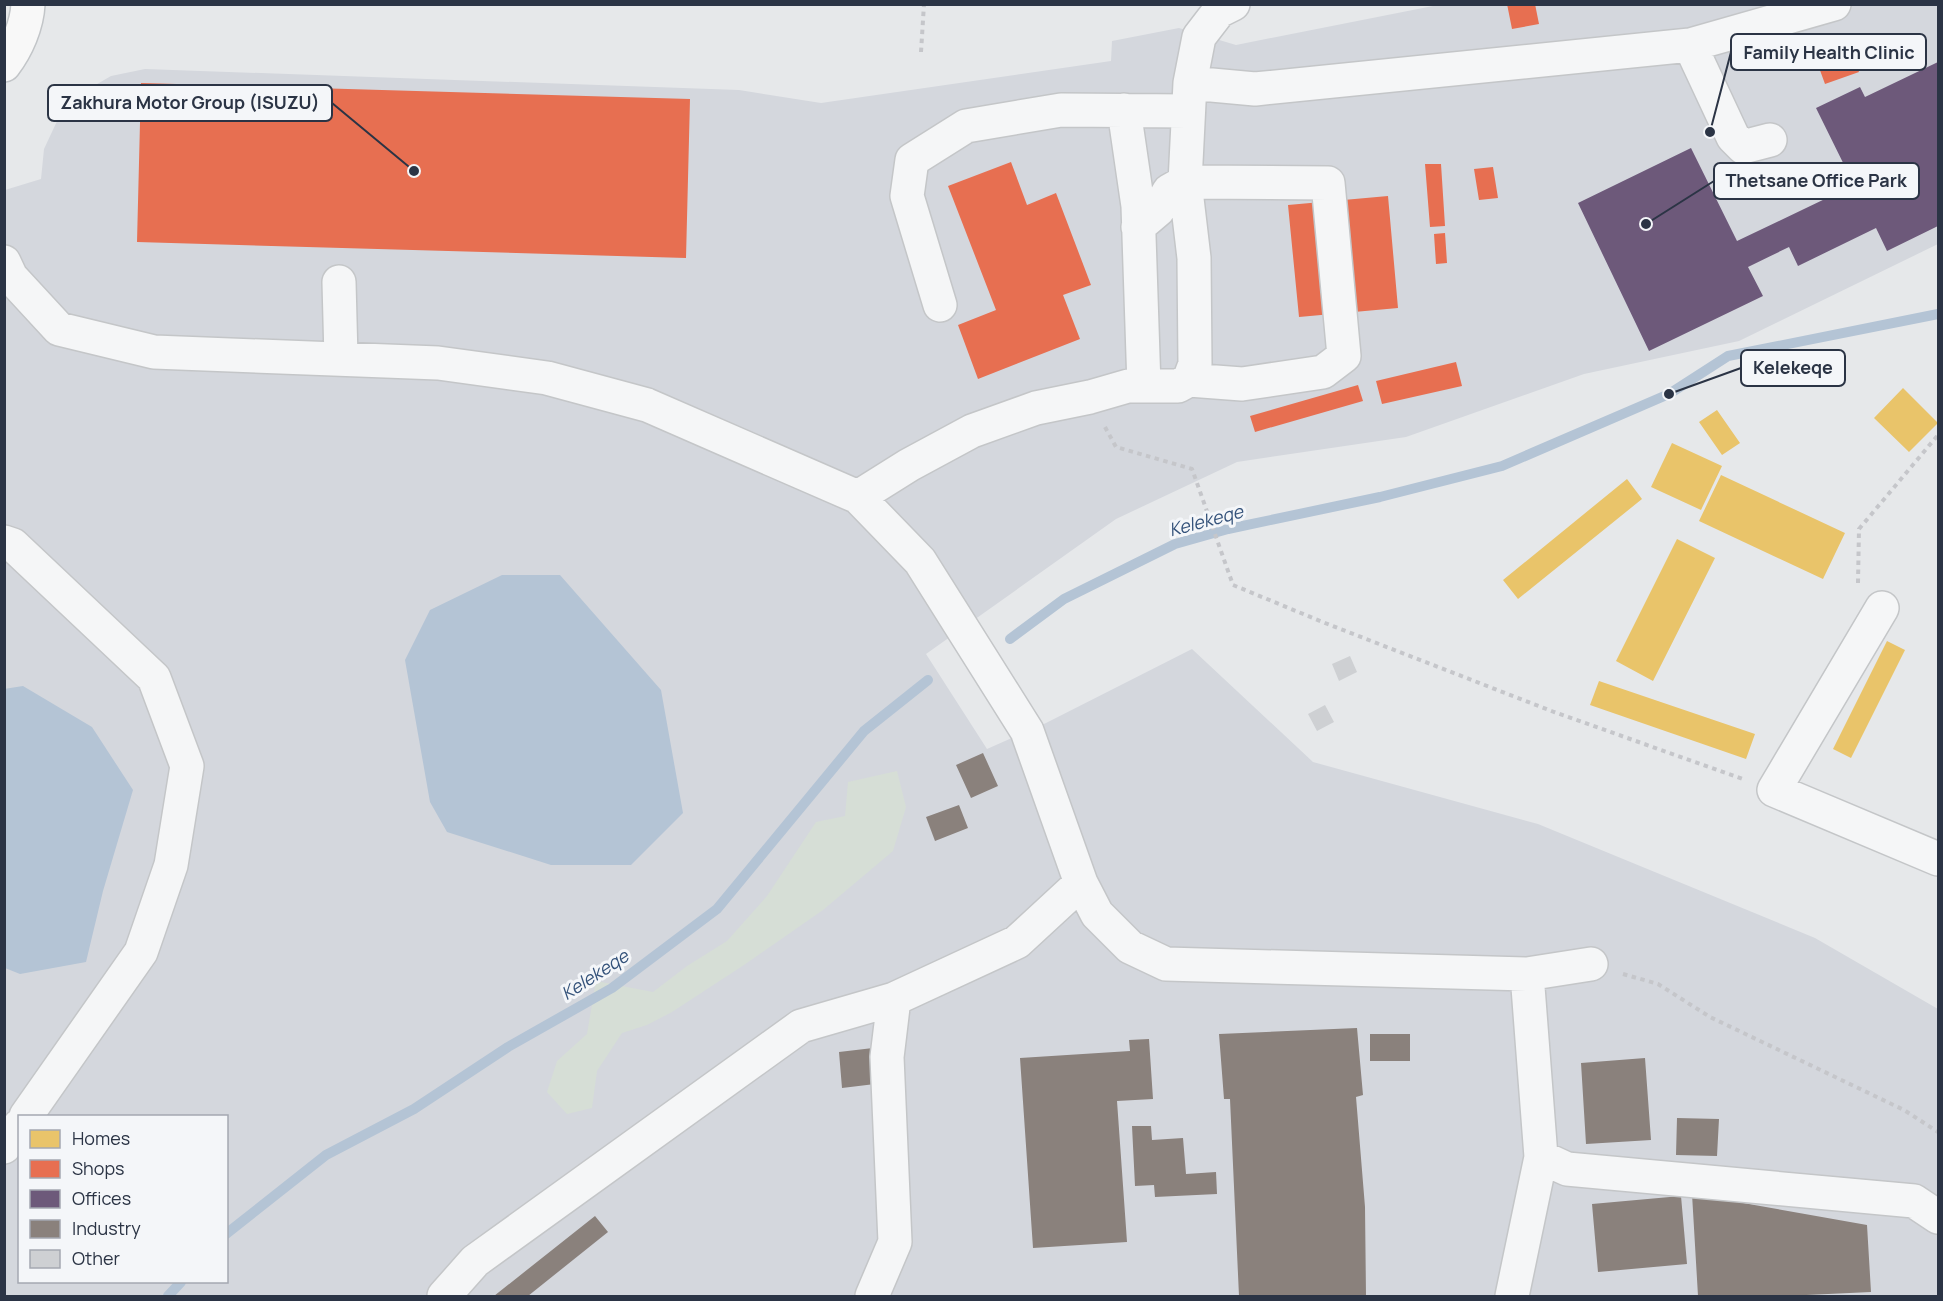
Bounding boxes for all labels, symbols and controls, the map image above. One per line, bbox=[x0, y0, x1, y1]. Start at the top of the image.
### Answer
callout: Family Health Clinic bbox=[1731, 34, 1926, 70]
text: Family Health Clinic bbox=[1743, 40, 1915, 64]
callout: Zakhura Motor Group (ISUZU) bbox=[48, 85, 332, 121]
text: Zakhura Motor Group (ISUZU) bbox=[60, 90, 320, 114]
callout: Thetsane Office Park bbox=[1714, 163, 1919, 199]
text: Thetsane Office Park bbox=[1725, 168, 1908, 192]
callout: Kelekeqe bbox=[1741, 350, 1845, 386]
text: Kelekeqe bbox=[1753, 355, 1833, 379]
water label: Kelekeqe bbox=[1166, 498, 1247, 541]
water label: Kelekeqe bbox=[556, 943, 634, 1005]
legend bbox=[18, 1115, 228, 1283]
text: Homes bbox=[72, 1126, 130, 1150]
text: Shops bbox=[72, 1156, 124, 1180]
text: Offices bbox=[72, 1186, 131, 1210]
text: Industry bbox=[72, 1216, 141, 1240]
text: Other bbox=[72, 1246, 120, 1270]

